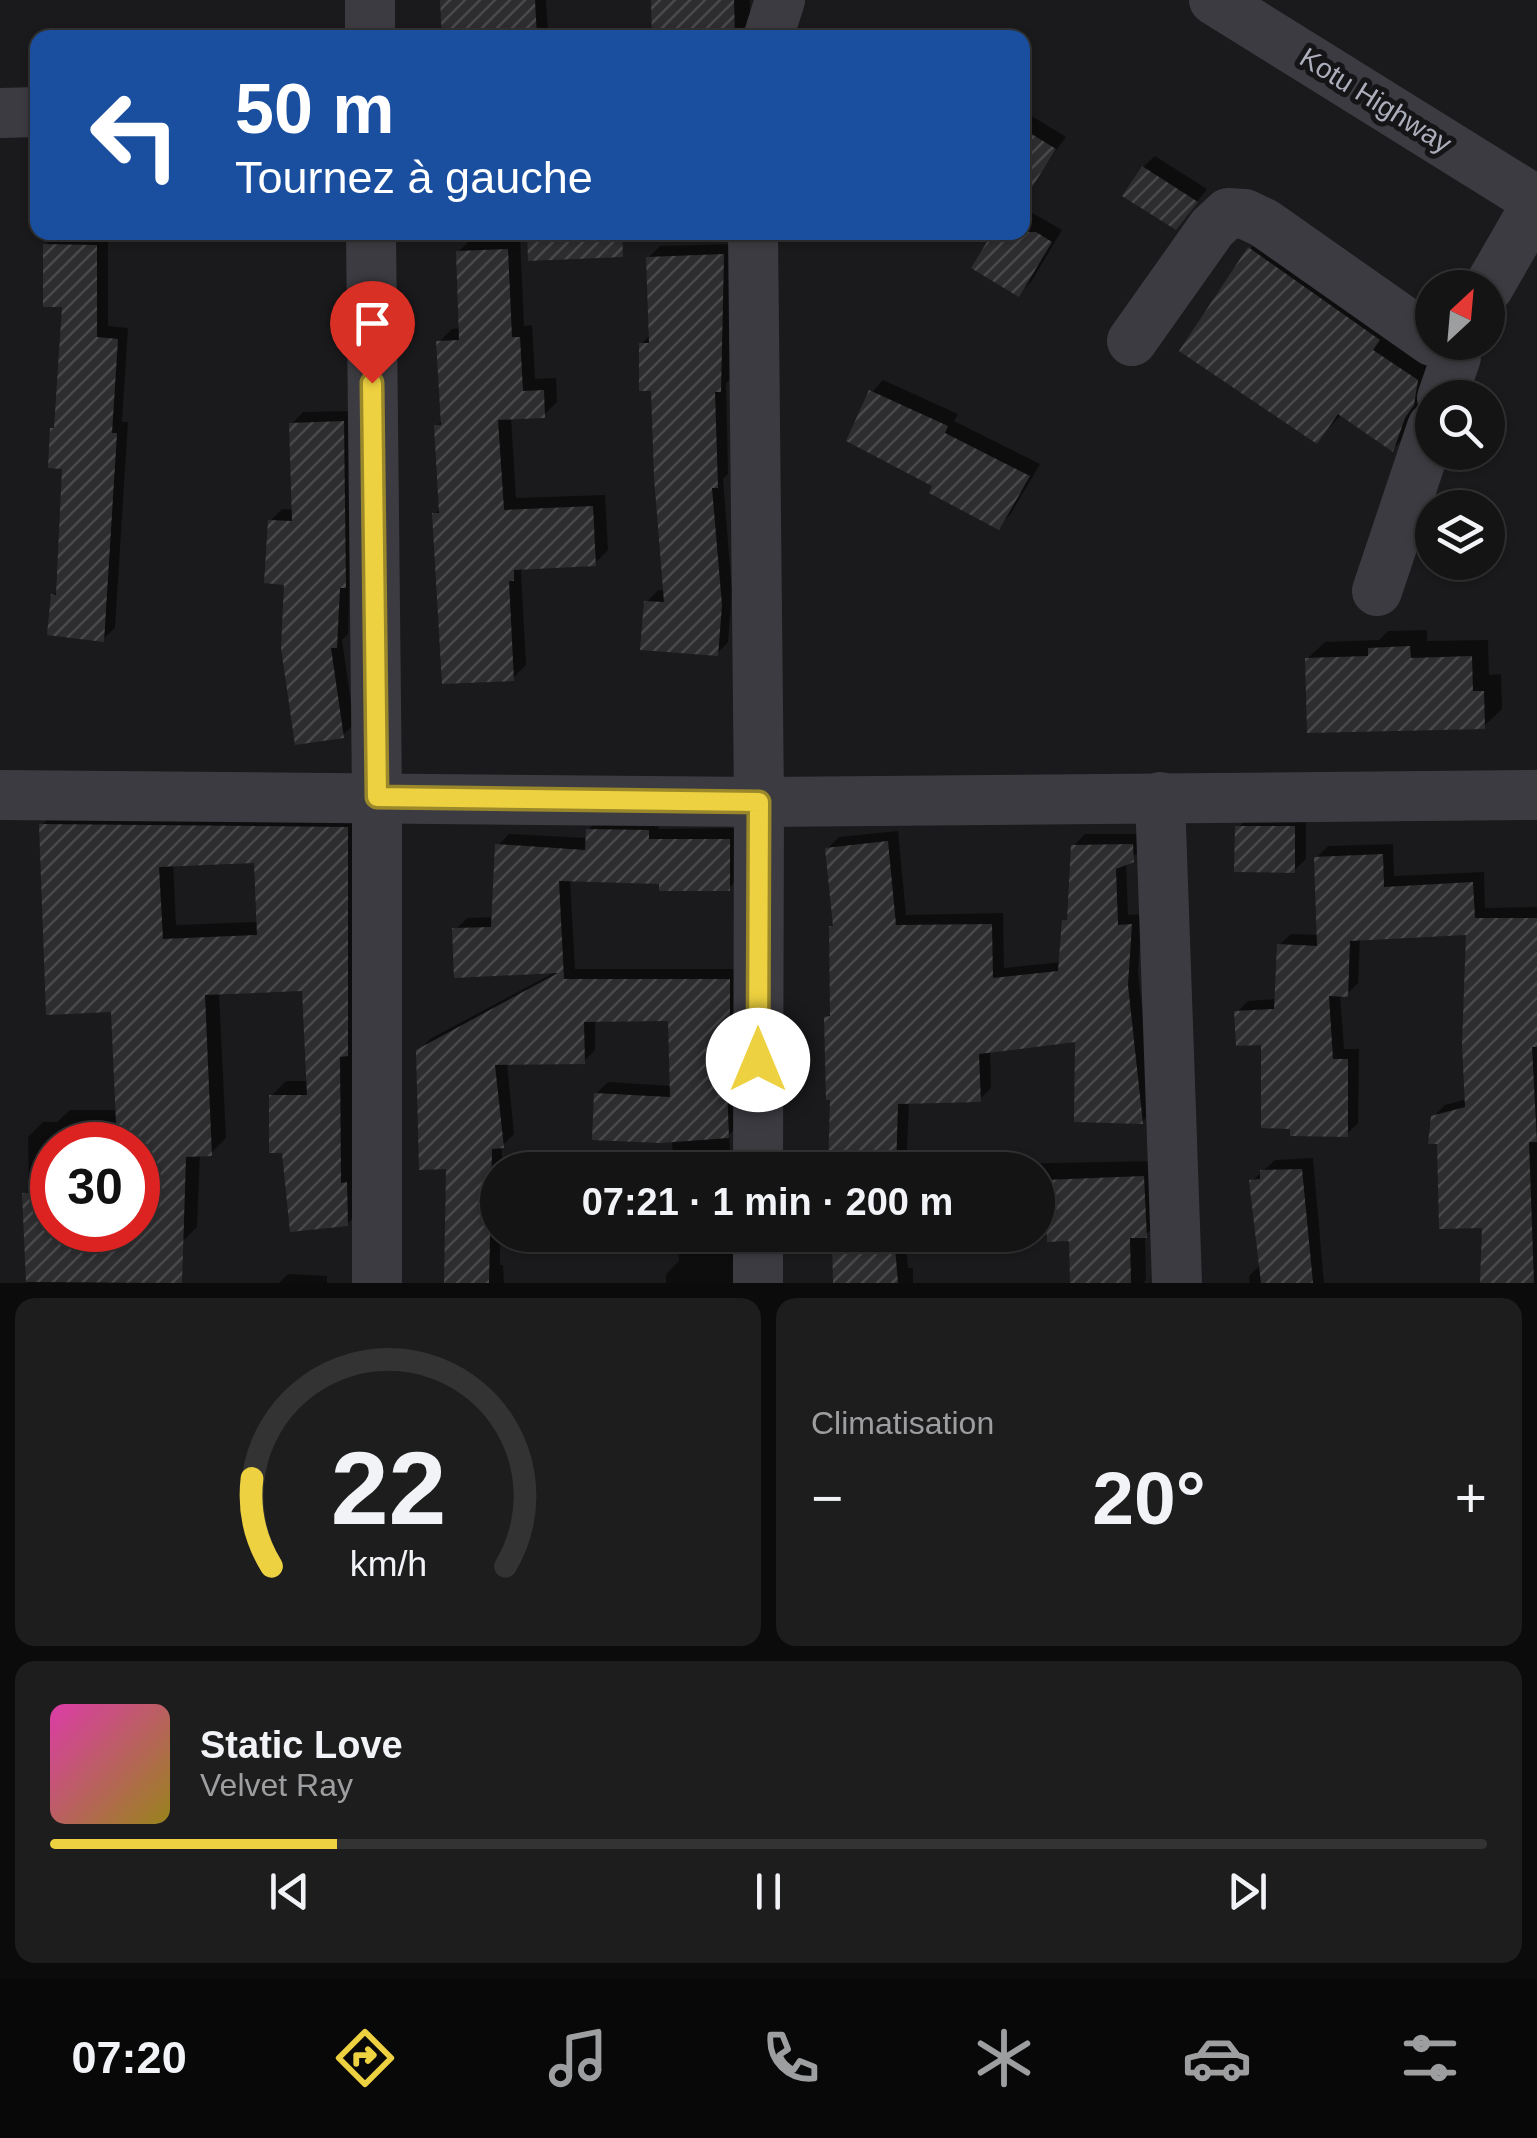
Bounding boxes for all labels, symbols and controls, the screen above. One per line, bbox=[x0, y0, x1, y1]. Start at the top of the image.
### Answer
street label: Kotu Highway bbox=[1294, 42, 1457, 159]
icon: left bbox=[70, 70, 200, 200]
text: 50 m bbox=[235, 70, 395, 148]
text: Tournez à gauche bbox=[235, 152, 593, 203]
north arrow bbox=[1415, 270, 1505, 360]
map controls bbox=[1415, 270, 1505, 580]
pin bbox=[330, 281, 415, 384]
icon: arrive bbox=[345, 296, 400, 351]
button: search bbox=[1415, 380, 1505, 470]
button: layers bbox=[1415, 490, 1505, 580]
position arrow bbox=[706, 1008, 810, 1112]
speed limit sign: 30 bbox=[30, 1122, 160, 1252]
text: 07:21 · 1 min · 200 m bbox=[582, 1181, 953, 1223]
text: Climatisation bbox=[811, 1405, 994, 1441]
text: 22 bbox=[330, 1430, 446, 1546]
text: 20° bbox=[1092, 1456, 1206, 1540]
text: − bbox=[811, 1467, 843, 1529]
text: + bbox=[1455, 1467, 1487, 1529]
text: km/h bbox=[349, 1544, 427, 1584]
text: Static Love bbox=[200, 1724, 403, 1766]
text: Velvet Ray bbox=[200, 1767, 353, 1803]
icon: previous bbox=[262, 1864, 317, 1919]
icon: pause bbox=[741, 1864, 796, 1919]
icon: next bbox=[1220, 1864, 1275, 1919]
icon: directions bbox=[330, 2023, 400, 2093]
icon: music bbox=[543, 2023, 613, 2093]
icon: phone bbox=[756, 2023, 826, 2093]
icon: climate bbox=[969, 2023, 1039, 2093]
icon: car bbox=[1182, 2023, 1252, 2093]
icon: filters bbox=[1395, 2023, 1465, 2093]
text: 07:20 bbox=[72, 2032, 187, 2083]

